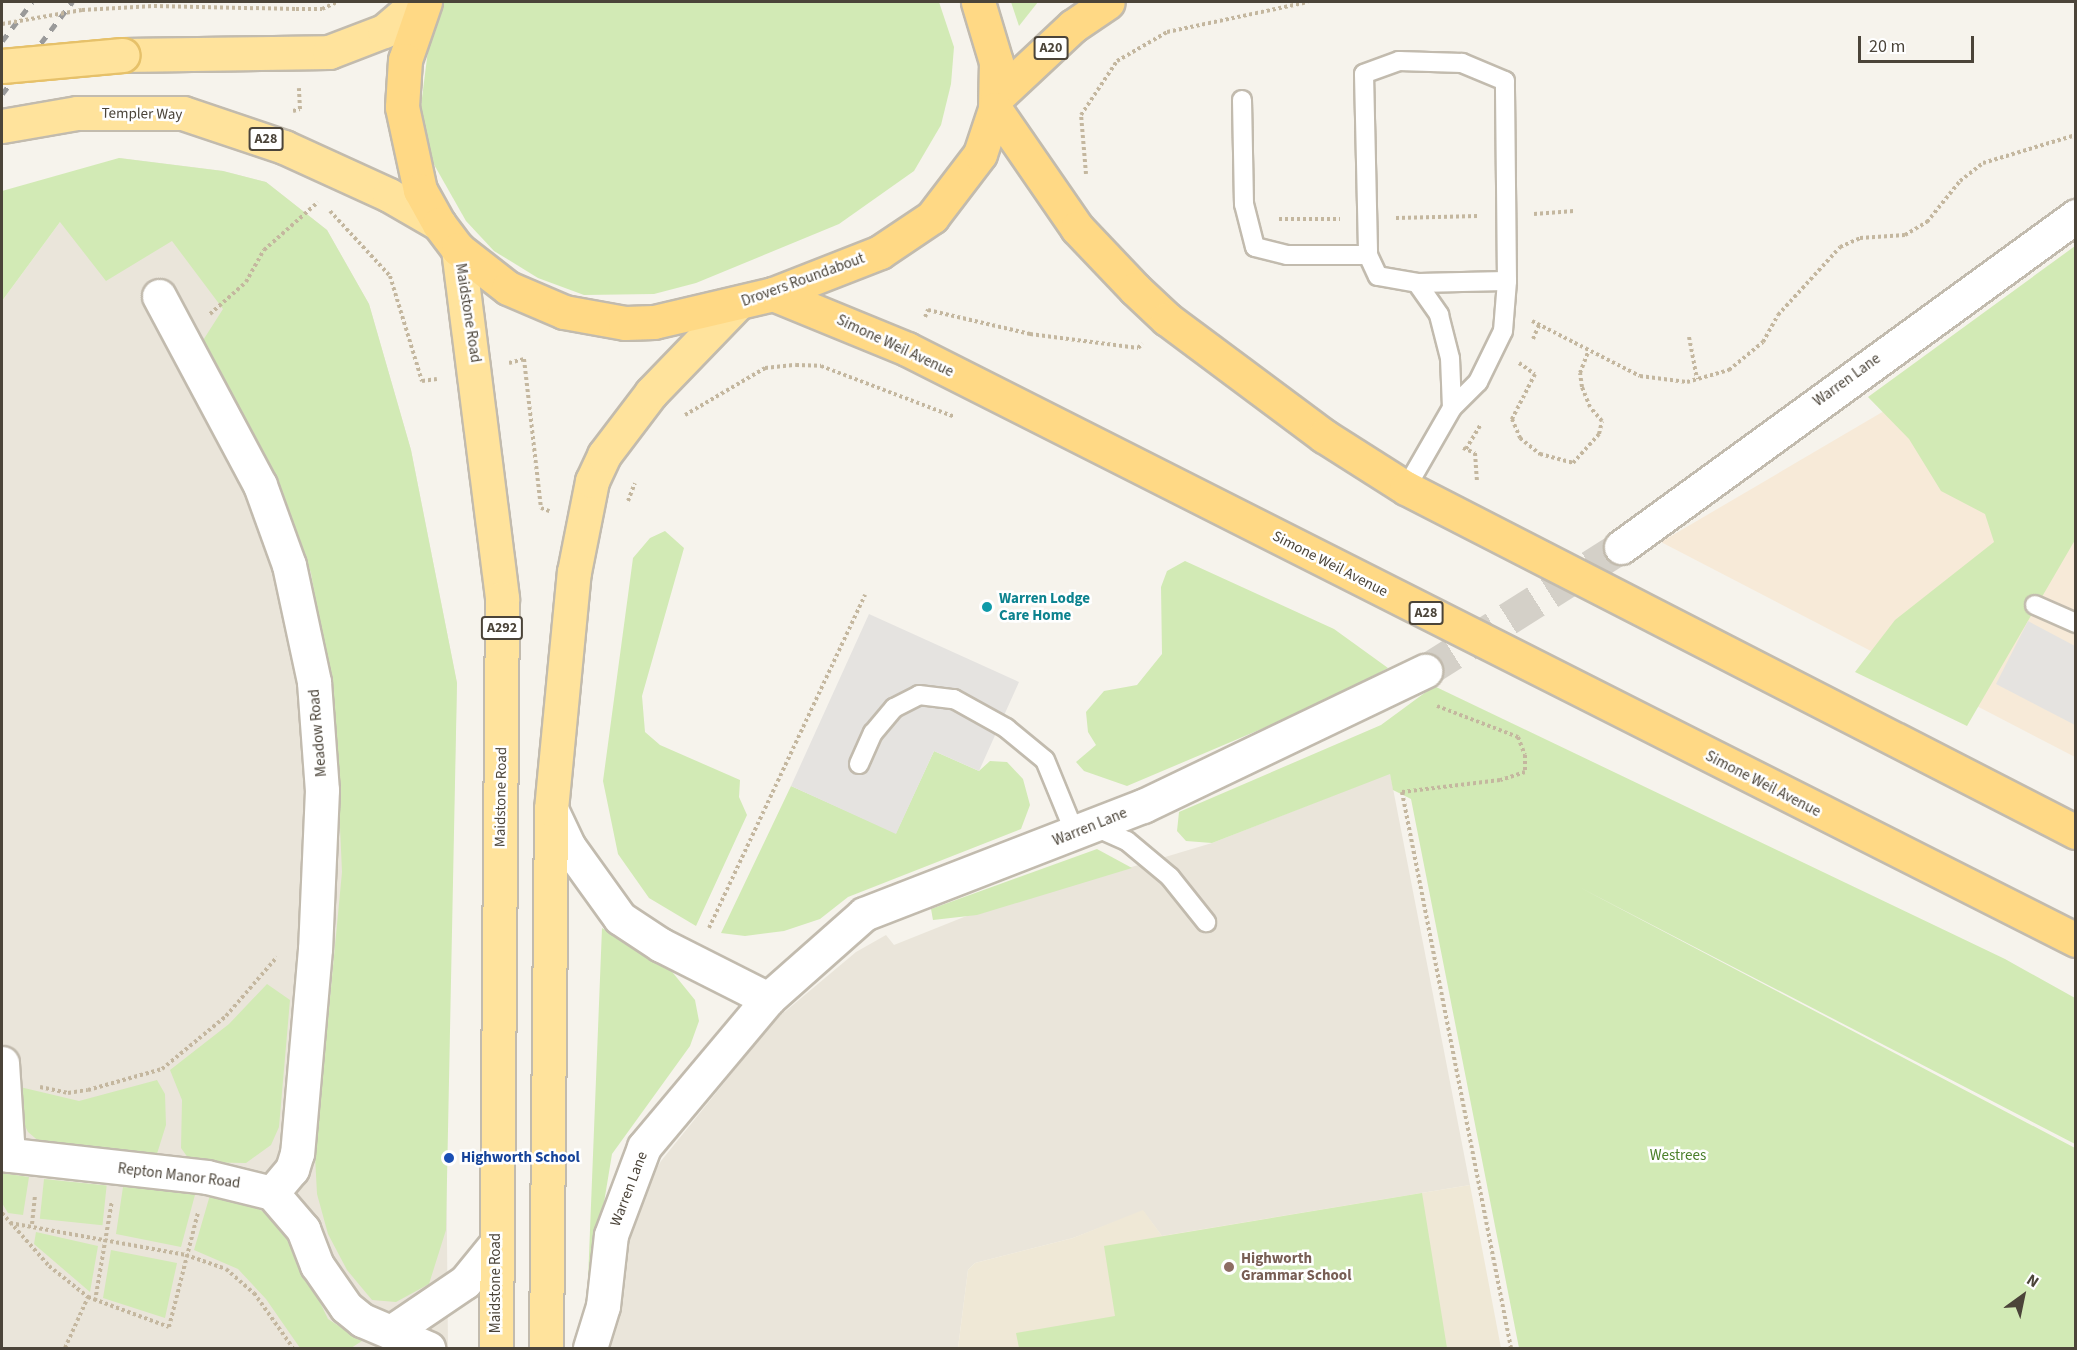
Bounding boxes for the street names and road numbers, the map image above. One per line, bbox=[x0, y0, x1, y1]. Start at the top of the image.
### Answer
road number: A20 bbox=[1033, 37, 1069, 59]
street label: Templer Way bbox=[101, 104, 183, 124]
road number: A28 bbox=[248, 128, 284, 150]
street label: Drovers Roundabout bbox=[739, 249, 867, 311]
street label: Maidstone Road bbox=[451, 262, 485, 364]
street label: Simone Weil Avenue bbox=[834, 311, 956, 381]
street label: Warren Lane bbox=[1810, 350, 1884, 410]
street label: Simone Weil Avenue bbox=[1269, 527, 1391, 601]
road number: A28 bbox=[1408, 602, 1444, 624]
road number: A292 bbox=[480, 617, 524, 639]
street label: Meadow Road bbox=[305, 688, 331, 778]
street label: Maidstone Road bbox=[491, 747, 511, 847]
street label: Simone Weil Avenue bbox=[1702, 747, 1824, 821]
street label: Warren Lane bbox=[1050, 804, 1130, 850]
street label: Warren Lane bbox=[607, 1149, 651, 1229]
street label: Repton Manor Road bbox=[117, 1160, 241, 1192]
street label: Maidstone Road bbox=[487, 1233, 505, 1333]

